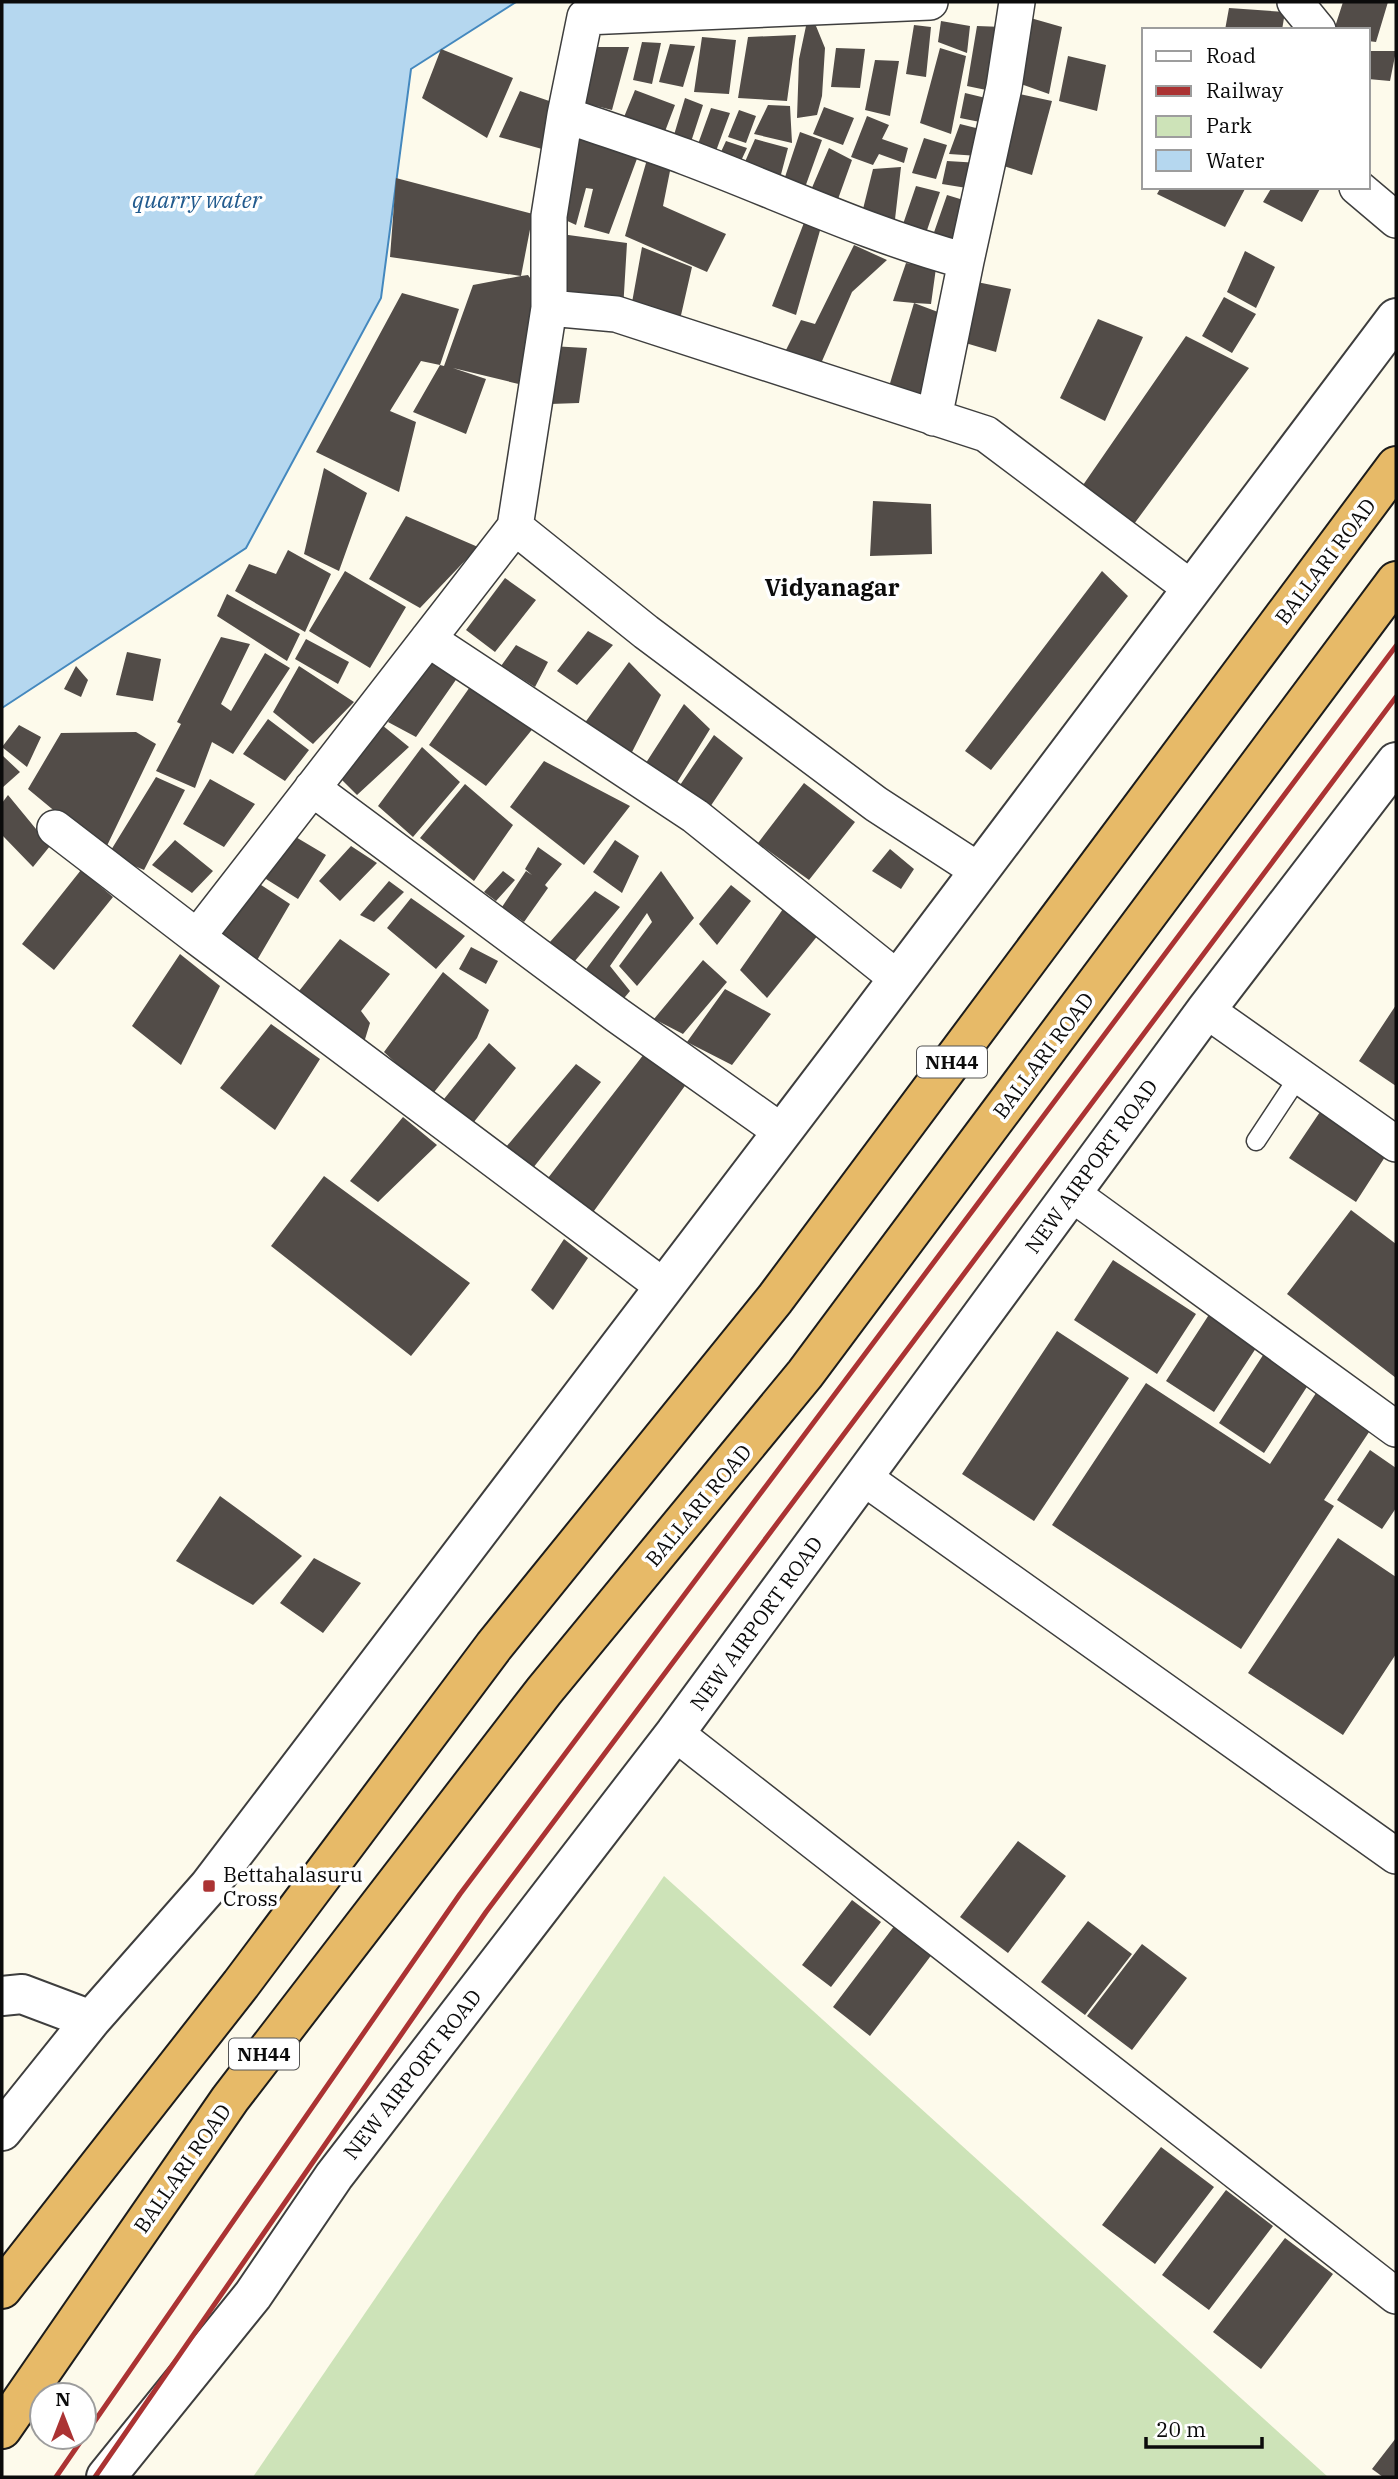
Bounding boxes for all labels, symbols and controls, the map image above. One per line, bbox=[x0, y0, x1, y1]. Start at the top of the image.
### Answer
legend bbox=[1142, 28, 1370, 189]
text: Road bbox=[1206, 41, 1256, 69]
text: Railway bbox=[1206, 76, 1284, 104]
text: Park bbox=[1206, 111, 1253, 139]
text: Water bbox=[1206, 146, 1265, 174]
water label: quarry water bbox=[132, 184, 263, 214]
street label: BALLARI ROAD bbox=[1268, 492, 1382, 630]
district label: Vidyanagar bbox=[764, 571, 900, 603]
street label: BALLARI ROAD bbox=[986, 986, 1100, 1124]
road number: NH44 bbox=[917, 1046, 987, 1078]
street label: NEW AIRPORT ROAD bbox=[1018, 1073, 1164, 1259]
street label: BALLARI ROAD bbox=[639, 1438, 757, 1572]
street label: NEW AIRPORT ROAD bbox=[683, 1530, 829, 1716]
place label: Bettahalasuru Cross bbox=[223, 1860, 363, 1912]
marker: Bettahalasuru Cross bbox=[201, 1878, 217, 1894]
street label: NEW AIRPORT ROAD bbox=[337, 1983, 487, 2165]
road number: NH44 bbox=[229, 2038, 299, 2070]
street label: BALLARI ROAD bbox=[127, 2098, 237, 2238]
north arrow bbox=[28, 2381, 98, 2451]
text: N bbox=[55, 2387, 71, 2411]
scale bar bbox=[1146, 2406, 1262, 2450]
text: 20 m bbox=[1156, 2415, 1206, 2443]

